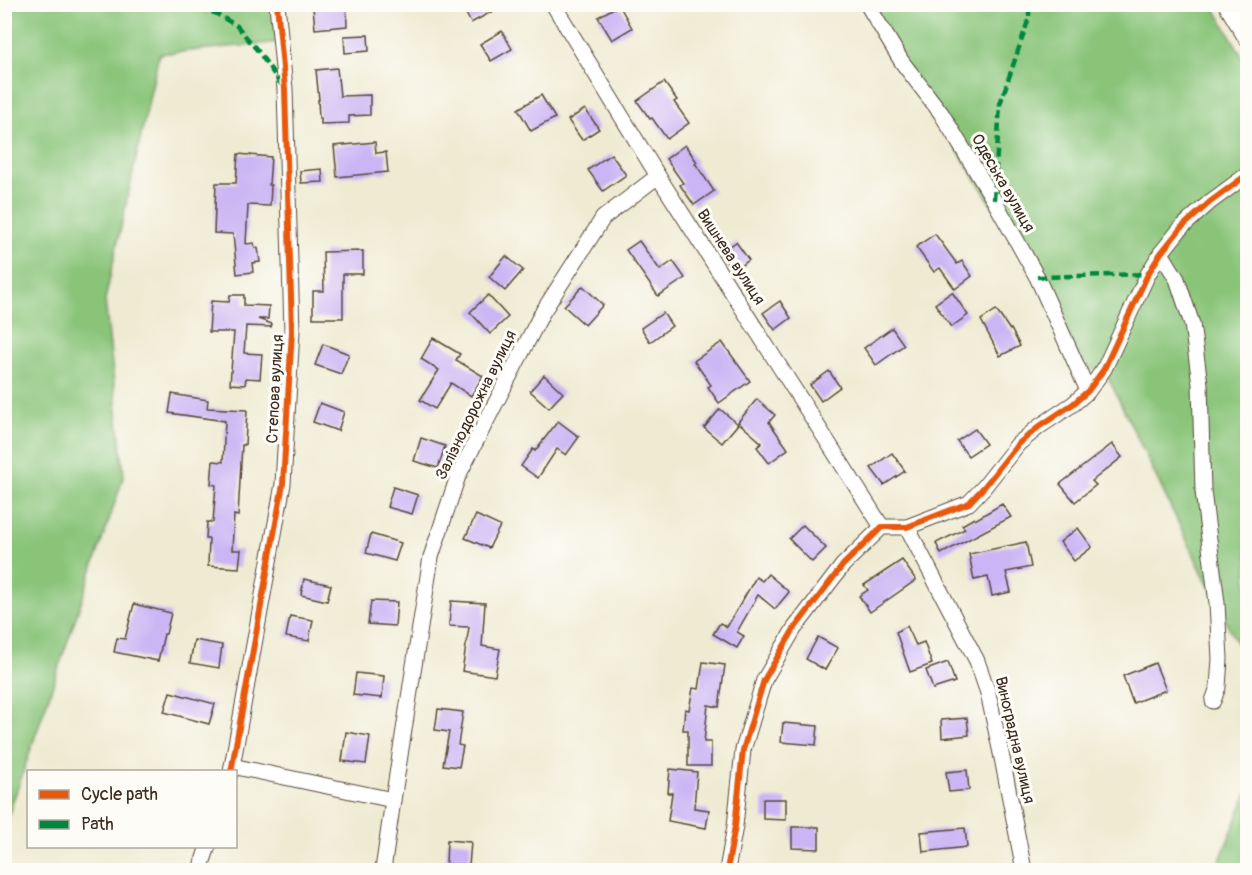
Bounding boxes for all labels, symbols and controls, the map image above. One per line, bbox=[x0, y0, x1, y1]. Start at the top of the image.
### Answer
street label: Одеська вулиця bbox=[967, 130, 1039, 236]
street label: Вишнева вулиця bbox=[693, 205, 769, 309]
street label: Залізнодорожна вулиця bbox=[431, 327, 521, 483]
street label: Степова вулиця bbox=[262, 334, 288, 444]
street label: Виноградна вулиця bbox=[991, 675, 1039, 805]
legend bbox=[27, 770, 237, 848]
text: Cycle path bbox=[81, 783, 158, 806]
text: Path bbox=[81, 813, 114, 836]

